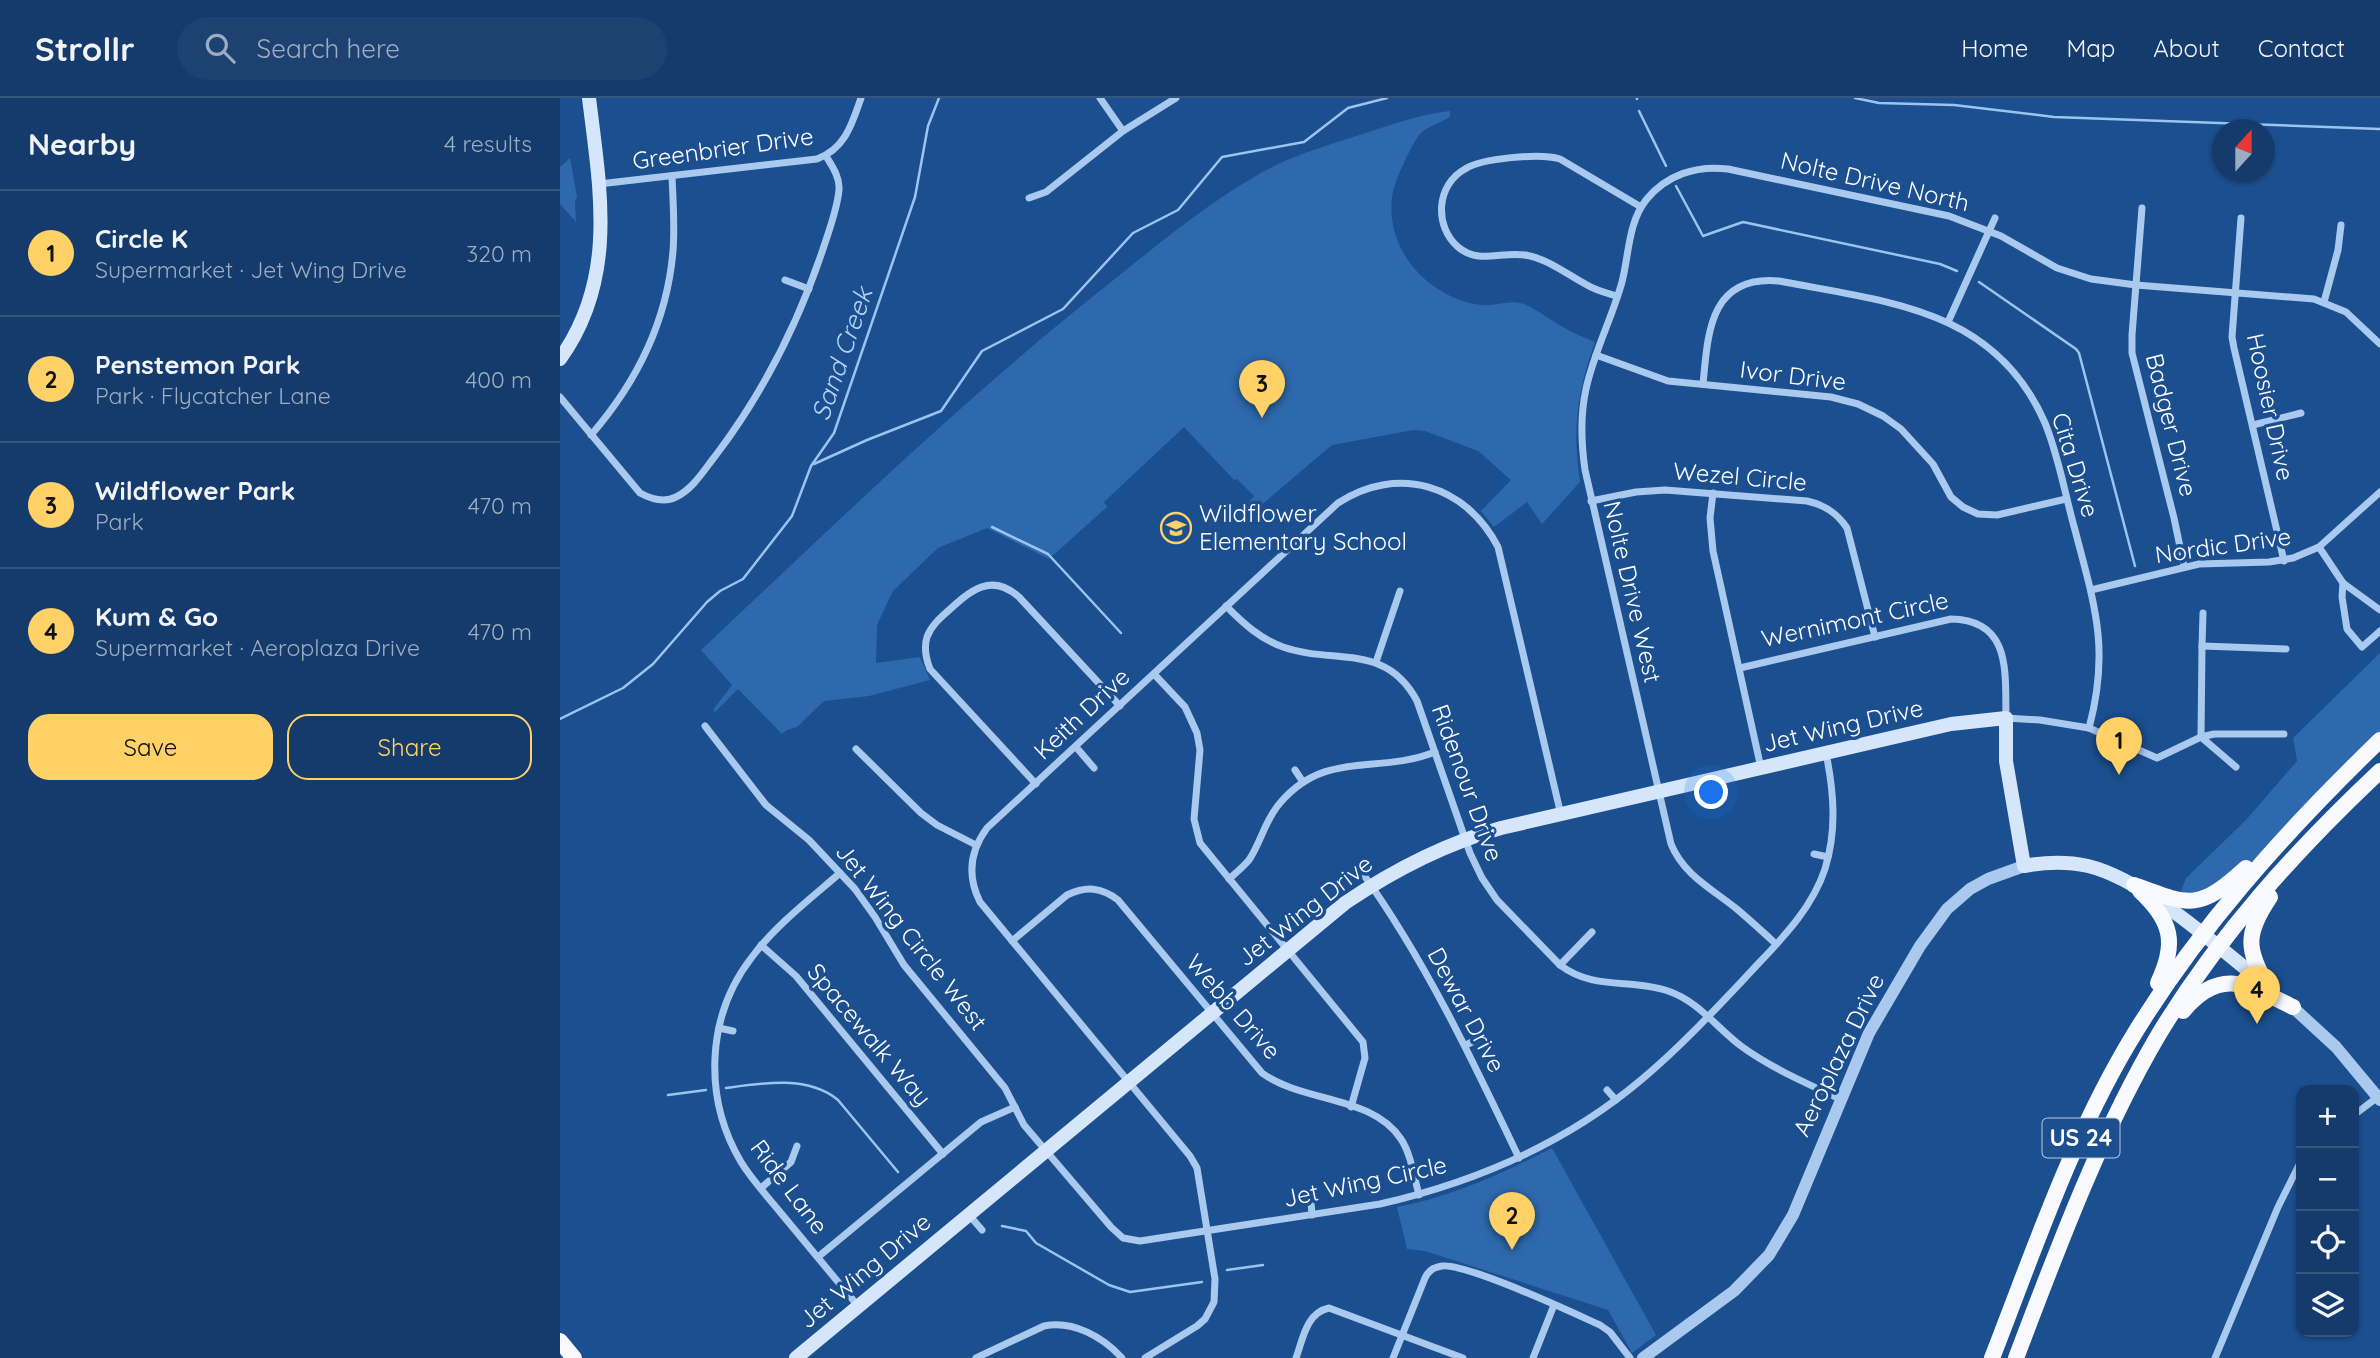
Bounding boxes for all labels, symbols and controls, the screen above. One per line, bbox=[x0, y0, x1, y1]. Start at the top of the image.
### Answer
search box bbox=[177, 17, 667, 80]
text: Strollr bbox=[35, 28, 135, 69]
icon: search bbox=[201, 29, 239, 67]
text: Search here bbox=[257, 32, 400, 65]
text: Home bbox=[1961, 33, 2028, 63]
text: Map bbox=[2066, 33, 2115, 63]
text: About bbox=[2153, 33, 2220, 63]
text: Contact bbox=[2258, 33, 2345, 63]
north arrow bbox=[2212, 119, 2275, 182]
street label: Greenbrier Drive bbox=[630, 120, 815, 176]
text: Nearby bbox=[28, 125, 136, 163]
text: 4 results bbox=[444, 129, 532, 158]
street label: Nolte Drive North bbox=[1778, 145, 1973, 217]
text: Circle K bbox=[95, 222, 188, 255]
text: 1 bbox=[47, 239, 55, 268]
text: 320 m bbox=[466, 239, 532, 268]
text: Supermarket · Jet Wing Drive bbox=[95, 255, 407, 284]
water label: Sand Creek bbox=[803, 281, 880, 424]
street label: Hoosier Drive bbox=[2241, 330, 2301, 483]
text: Penstemon Park bbox=[95, 348, 301, 381]
street label: Badger Drive bbox=[2140, 350, 2204, 499]
street label: Ivor Drive bbox=[1738, 354, 1848, 396]
pin: 3 bbox=[1239, 360, 1285, 418]
text: 2 bbox=[44, 365, 58, 394]
text: 400 m bbox=[465, 365, 532, 394]
text: Park · Flycatcher Lane bbox=[95, 381, 331, 410]
street label: Cita Drive bbox=[2046, 409, 2106, 521]
street label: Wezel Circle bbox=[1672, 455, 1808, 497]
text: Wildflower Park bbox=[95, 474, 295, 507]
text: 3 bbox=[45, 491, 57, 520]
text: 470 m bbox=[468, 491, 532, 520]
place label: Wildflower Elementary School bbox=[1199, 498, 1407, 556]
street label: Nolte Drive West bbox=[1597, 498, 1668, 686]
text: Park bbox=[95, 507, 144, 536]
school or university icon: Wildflower Elementary School bbox=[1159, 511, 1193, 545]
street label: Nordic Drive bbox=[2153, 521, 2293, 569]
street label: Wernimont Circle bbox=[1759, 585, 1951, 653]
text: Kum & Go bbox=[95, 600, 218, 633]
text: 4 bbox=[44, 617, 58, 646]
text: 470 m bbox=[468, 617, 532, 646]
text: Supermarket · Aeroplaza Drive bbox=[95, 633, 420, 662]
street label: Keith Drive bbox=[1027, 661, 1136, 765]
street label: Jet Wing Drive bbox=[1760, 692, 1926, 758]
street label: Ridenour Drive bbox=[1426, 700, 1510, 865]
button: Save bbox=[28, 714, 273, 780]
button: Share bbox=[287, 714, 532, 780]
pin: 1 bbox=[2096, 717, 2142, 775]
your location bbox=[1694, 775, 1728, 809]
street label: Jet Wing Circle West bbox=[830, 837, 994, 1036]
street label: Jet Wing Drive bbox=[1231, 848, 1378, 972]
street label: Dewar Drive bbox=[1421, 942, 1512, 1077]
street label: Webb Drive bbox=[1180, 948, 1288, 1065]
street label: Spacewalk Way bbox=[801, 957, 938, 1112]
pin: 4 bbox=[2234, 966, 2280, 1024]
street label: Aeroplaza Drive bbox=[1786, 968, 1890, 1141]
map controls bbox=[2296, 1085, 2359, 1337]
button: + bbox=[2296, 1085, 2359, 1148]
road number: US 24 bbox=[2042, 1119, 2120, 1158]
street label: Ride Lane bbox=[745, 1133, 835, 1240]
button: − bbox=[2296, 1148, 2359, 1211]
street label: Jet Wing Circle bbox=[1280, 1149, 1449, 1213]
pin: 2 bbox=[1489, 1192, 1535, 1250]
street label: Jet Wing Drive bbox=[792, 1206, 937, 1334]
button: locate bbox=[2296, 1211, 2359, 1274]
button: layers bbox=[2296, 1274, 2359, 1337]

